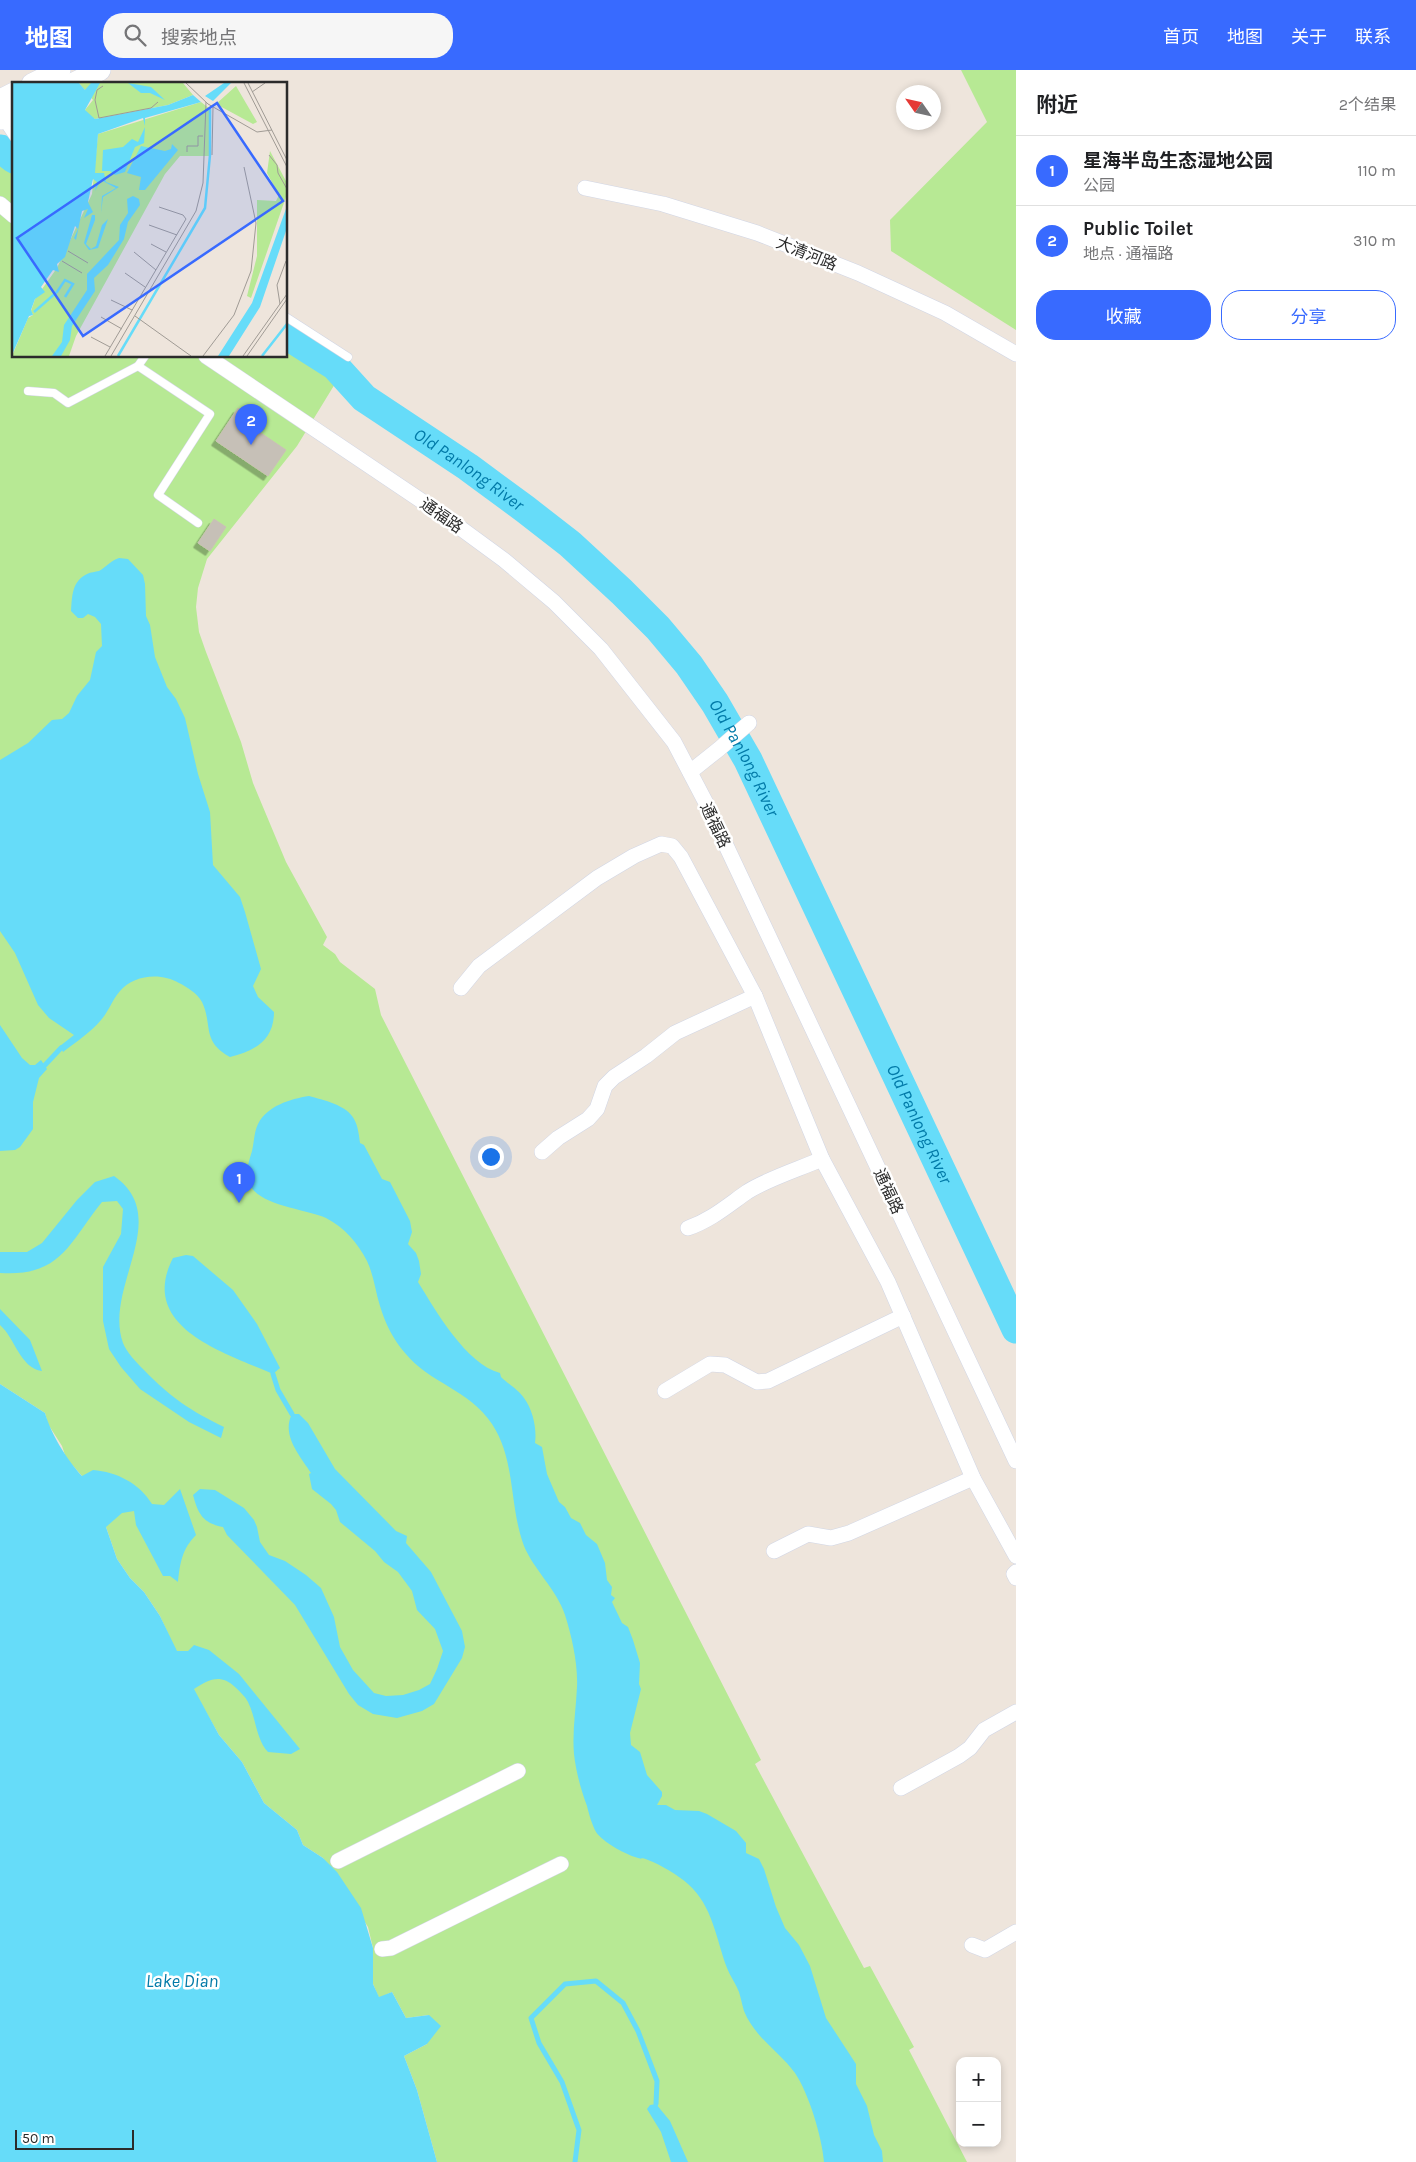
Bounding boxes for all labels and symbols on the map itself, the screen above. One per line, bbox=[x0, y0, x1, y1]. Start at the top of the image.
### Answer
inset map bbox=[12, 82, 288, 358]
north arrow bbox=[896, 85, 941, 130]
street label: 大清河路 bbox=[774, 233, 840, 274]
pin: 2 bbox=[235, 404, 267, 445]
water label: Old Panlong River bbox=[409, 423, 529, 516]
street label: 通福路 bbox=[417, 494, 467, 537]
water label: Old Panlong River bbox=[704, 695, 784, 821]
street label: 通福路 bbox=[696, 799, 735, 851]
water label: Old Panlong River bbox=[882, 1061, 957, 1188]
your location bbox=[478, 1144, 504, 1170]
pin: 1 bbox=[223, 1162, 255, 1203]
street label: 通福路 bbox=[870, 1165, 907, 1217]
water label: Lake Dian bbox=[146, 1970, 218, 1992]
scale bar bbox=[15, 2127, 134, 2150]

